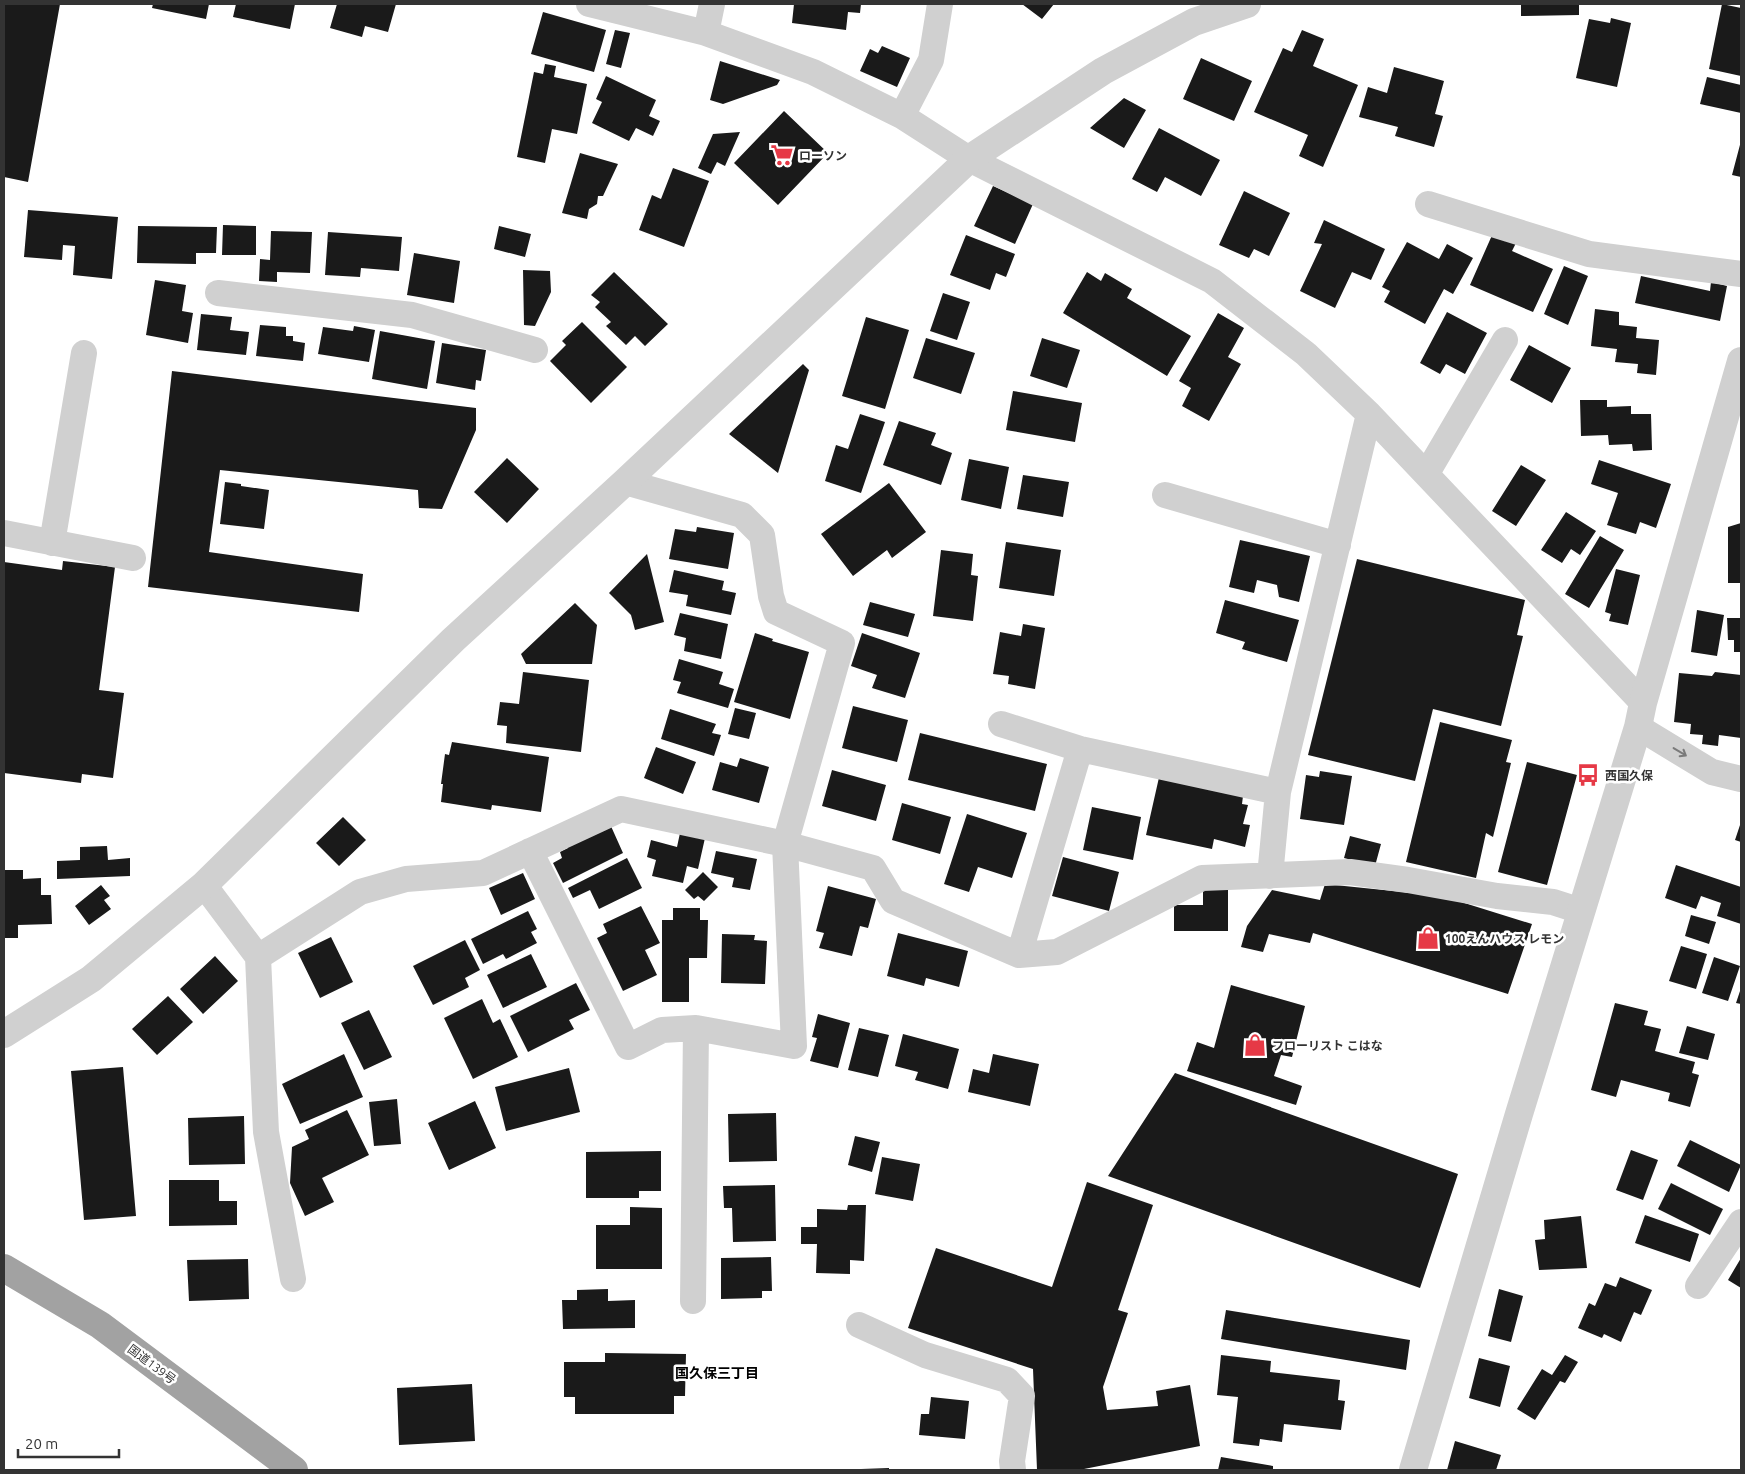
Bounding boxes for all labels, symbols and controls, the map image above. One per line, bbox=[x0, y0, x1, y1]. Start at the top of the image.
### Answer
supermarket icon: ローソン bbox=[769, 142, 795, 168]
place label: ローソン bbox=[799, 149, 847, 162]
one-way arrow bbox=[1672, 748, 1686, 758]
bus stop icon: 西国久保 bbox=[1575, 762, 1601, 788]
place label: 西国久保 bbox=[1605, 769, 1653, 782]
shop icon: 100えんハウス レモン bbox=[1415, 925, 1441, 951]
place label: 100えんハウス レモン bbox=[1445, 932, 1564, 945]
shop icon: フローリスト こはな bbox=[1242, 1032, 1268, 1058]
place label: フローリスト こはな bbox=[1272, 1039, 1383, 1052]
street label: 国道139号 bbox=[126, 1342, 178, 1386]
district label: 国久保三丁目 bbox=[675, 1365, 759, 1381]
scale bar bbox=[18, 1426, 119, 1458]
text: 20 m bbox=[25, 1435, 58, 1452]

